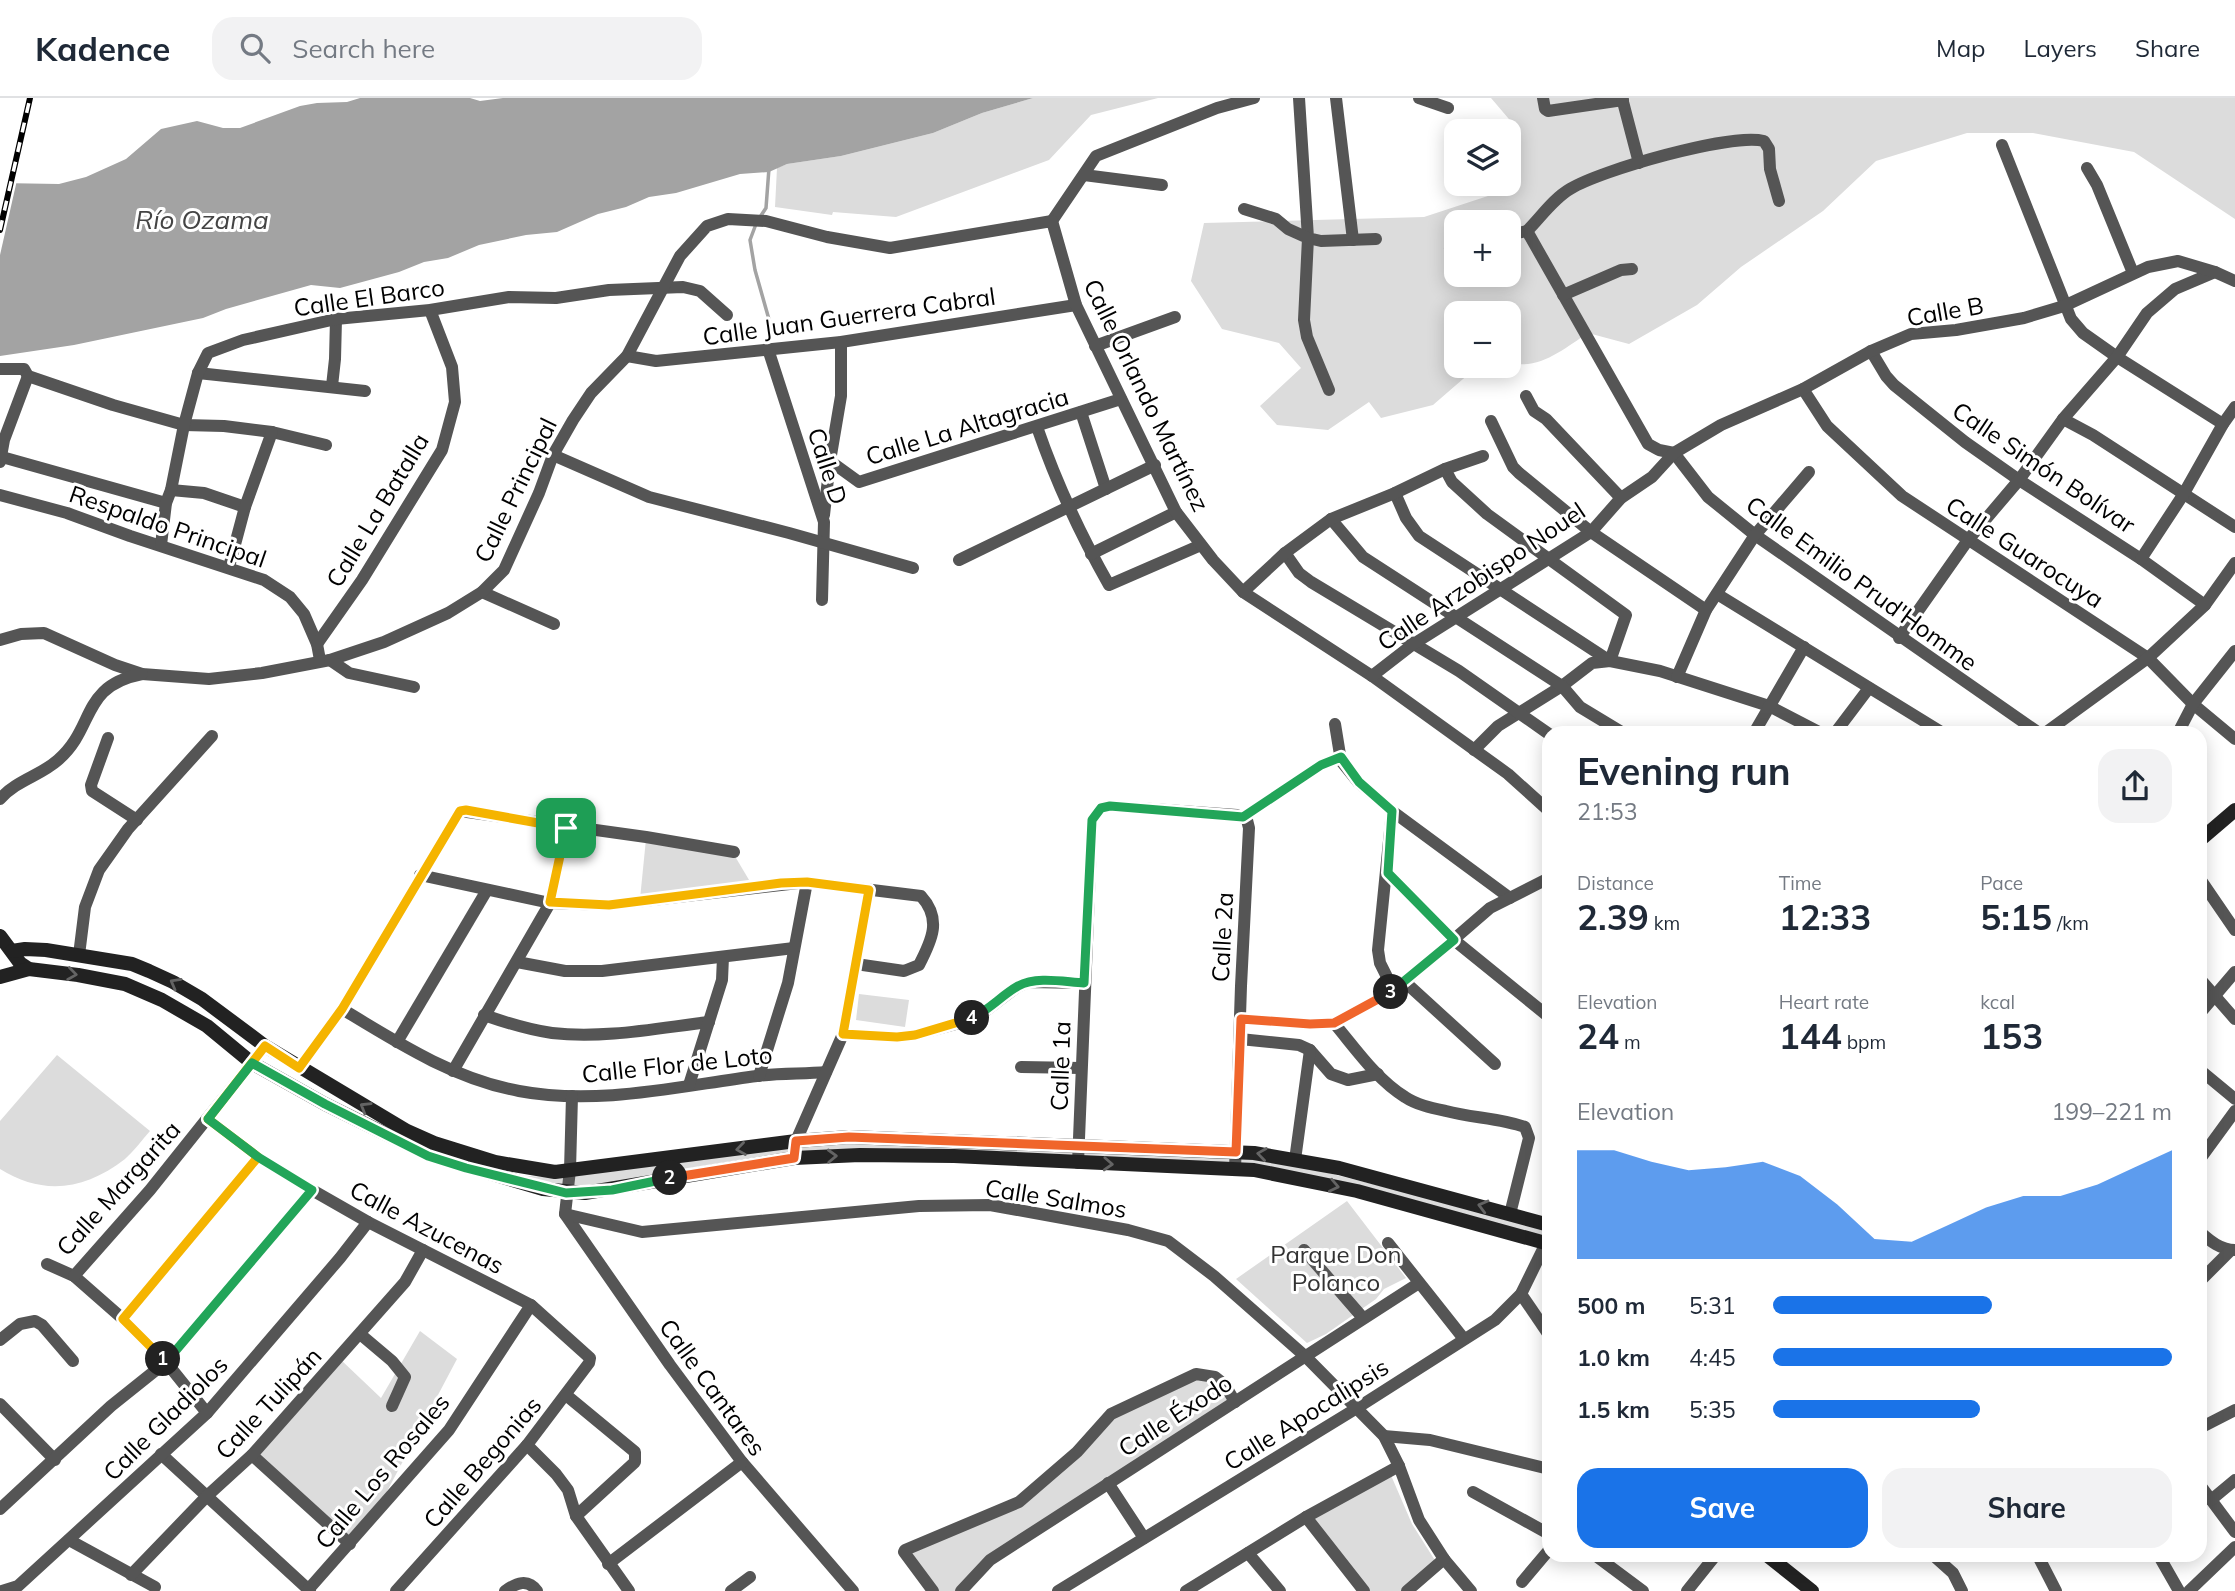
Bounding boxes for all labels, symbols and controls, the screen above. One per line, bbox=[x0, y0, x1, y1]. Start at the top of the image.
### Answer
search box bbox=[212, 17, 702, 80]
text: Kadence bbox=[35, 28, 170, 69]
icon: search bbox=[236, 29, 274, 67]
text: Search here bbox=[292, 32, 435, 65]
text: Map bbox=[1936, 33, 1985, 63]
text: Layers bbox=[2023, 33, 2097, 63]
text: Share bbox=[2135, 33, 2200, 63]
map controls bbox=[1444, 119, 1521, 378]
button: layers bbox=[1444, 119, 1521, 196]
water label: Río Ozama bbox=[135, 203, 269, 236]
button: + bbox=[1444, 210, 1521, 287]
street label: Calle El Barco bbox=[292, 272, 446, 322]
street label: Calle Orlando Martínez bbox=[1078, 274, 1216, 516]
street label: Calle Juan Guerrera Cabral bbox=[701, 281, 997, 351]
street label: Calle B bbox=[1904, 289, 1986, 333]
button: − bbox=[1444, 301, 1521, 378]
street label: Calle La Altagracia bbox=[862, 381, 1072, 471]
street label: Calle Simón Bolívar bbox=[1947, 395, 2141, 539]
street label: Calle Principal bbox=[467, 413, 563, 567]
street label: Calle D bbox=[802, 424, 854, 508]
street label: Calle La Batalla bbox=[319, 428, 435, 592]
street label: Respaldo Principal bbox=[66, 478, 270, 574]
street label: Calle Emilio Prud'Homme bbox=[1741, 489, 1983, 677]
street label: Calle Guarocuya bbox=[1941, 490, 2109, 614]
street label: Calle Arzobispo Nouel bbox=[1371, 495, 1591, 657]
text: Evening run bbox=[1577, 747, 1791, 795]
button: share bbox=[2098, 749, 2172, 823]
text: 21:53 bbox=[1577, 797, 1637, 826]
pin bbox=[536, 798, 596, 858]
icon: arrive bbox=[547, 809, 585, 847]
text: Distance bbox=[1577, 871, 1654, 895]
text: Time bbox=[1779, 871, 1822, 895]
text: Pace bbox=[1980, 871, 2023, 895]
street label: Calle 2a bbox=[1205, 891, 1239, 983]
text: 2.39 bbox=[1577, 895, 1649, 939]
text: 12:33 bbox=[1779, 895, 1871, 939]
text: 5:15 bbox=[1980, 895, 2052, 939]
text: km bbox=[1649, 911, 1680, 935]
text: /km bbox=[2052, 911, 2089, 935]
one-way arrow bbox=[66, 967, 78, 982]
pin: 3 bbox=[1374, 974, 1408, 1010]
one-way arrow bbox=[169, 978, 182, 991]
text: 3 bbox=[1385, 979, 1396, 1003]
text: Elevation bbox=[1577, 990, 1657, 1014]
text: Heart rate bbox=[1779, 990, 1869, 1014]
text: kcal bbox=[1980, 990, 2015, 1014]
pin: 4 bbox=[954, 1000, 990, 1035]
text: 4 bbox=[966, 1005, 977, 1029]
text: 24 bbox=[1577, 1014, 1619, 1058]
text: 144 bbox=[1779, 1014, 1842, 1058]
text: 153 bbox=[1980, 1014, 2043, 1058]
street label: Calle 1a bbox=[1043, 1021, 1077, 1111]
text: m bbox=[1619, 1030, 1641, 1054]
text: bpm bbox=[1842, 1030, 1886, 1054]
street label: Calle Flor de Loto bbox=[580, 1039, 774, 1089]
text: Elevation bbox=[1577, 1097, 1674, 1126]
text: 199–221 m bbox=[2051, 1097, 2172, 1126]
one-way arrow bbox=[360, 1102, 373, 1115]
street label: Calle Margarita bbox=[50, 1114, 186, 1262]
one-way arrow bbox=[735, 1141, 747, 1156]
one-way arrow bbox=[1256, 1147, 1268, 1162]
one-way arrow bbox=[826, 1149, 837, 1164]
one-way arrow bbox=[1103, 1156, 1114, 1171]
pin: 2 bbox=[652, 1160, 688, 1196]
text: 2 bbox=[664, 1165, 675, 1189]
street label: Calle Salmos bbox=[983, 1172, 1129, 1224]
street label: Calle Azucenas bbox=[345, 1174, 509, 1280]
one-way arrow bbox=[1328, 1178, 1340, 1193]
one-way arrow bbox=[1477, 1200, 1489, 1215]
park label: Parque Don Polanco bbox=[1270, 1239, 1402, 1297]
text: 500 m bbox=[1577, 1291, 1645, 1320]
text: 5:31 bbox=[1689, 1291, 1736, 1320]
street label: Calle Cantares bbox=[653, 1313, 773, 1461]
street label: Calle Tulipán bbox=[209, 1341, 327, 1465]
pin: 1 bbox=[146, 1342, 180, 1376]
text: 1.0 km bbox=[1577, 1343, 1650, 1372]
text: 4:45 bbox=[1689, 1343, 1736, 1372]
text: 1 bbox=[157, 1346, 168, 1370]
street label: Calle Gladiolos bbox=[96, 1349, 234, 1487]
street label: Calle Apocalipsis bbox=[1218, 1351, 1394, 1477]
street label: Calle Éxodo bbox=[1112, 1367, 1238, 1463]
street label: Calle Los Rosales bbox=[308, 1387, 456, 1555]
street label: Calle Begonias bbox=[417, 1390, 547, 1534]
text: 1.5 km bbox=[1577, 1395, 1650, 1424]
text: 5:35 bbox=[1689, 1395, 1736, 1424]
button: Save bbox=[1577, 1468, 1868, 1548]
button: Share bbox=[1882, 1468, 2172, 1548]

